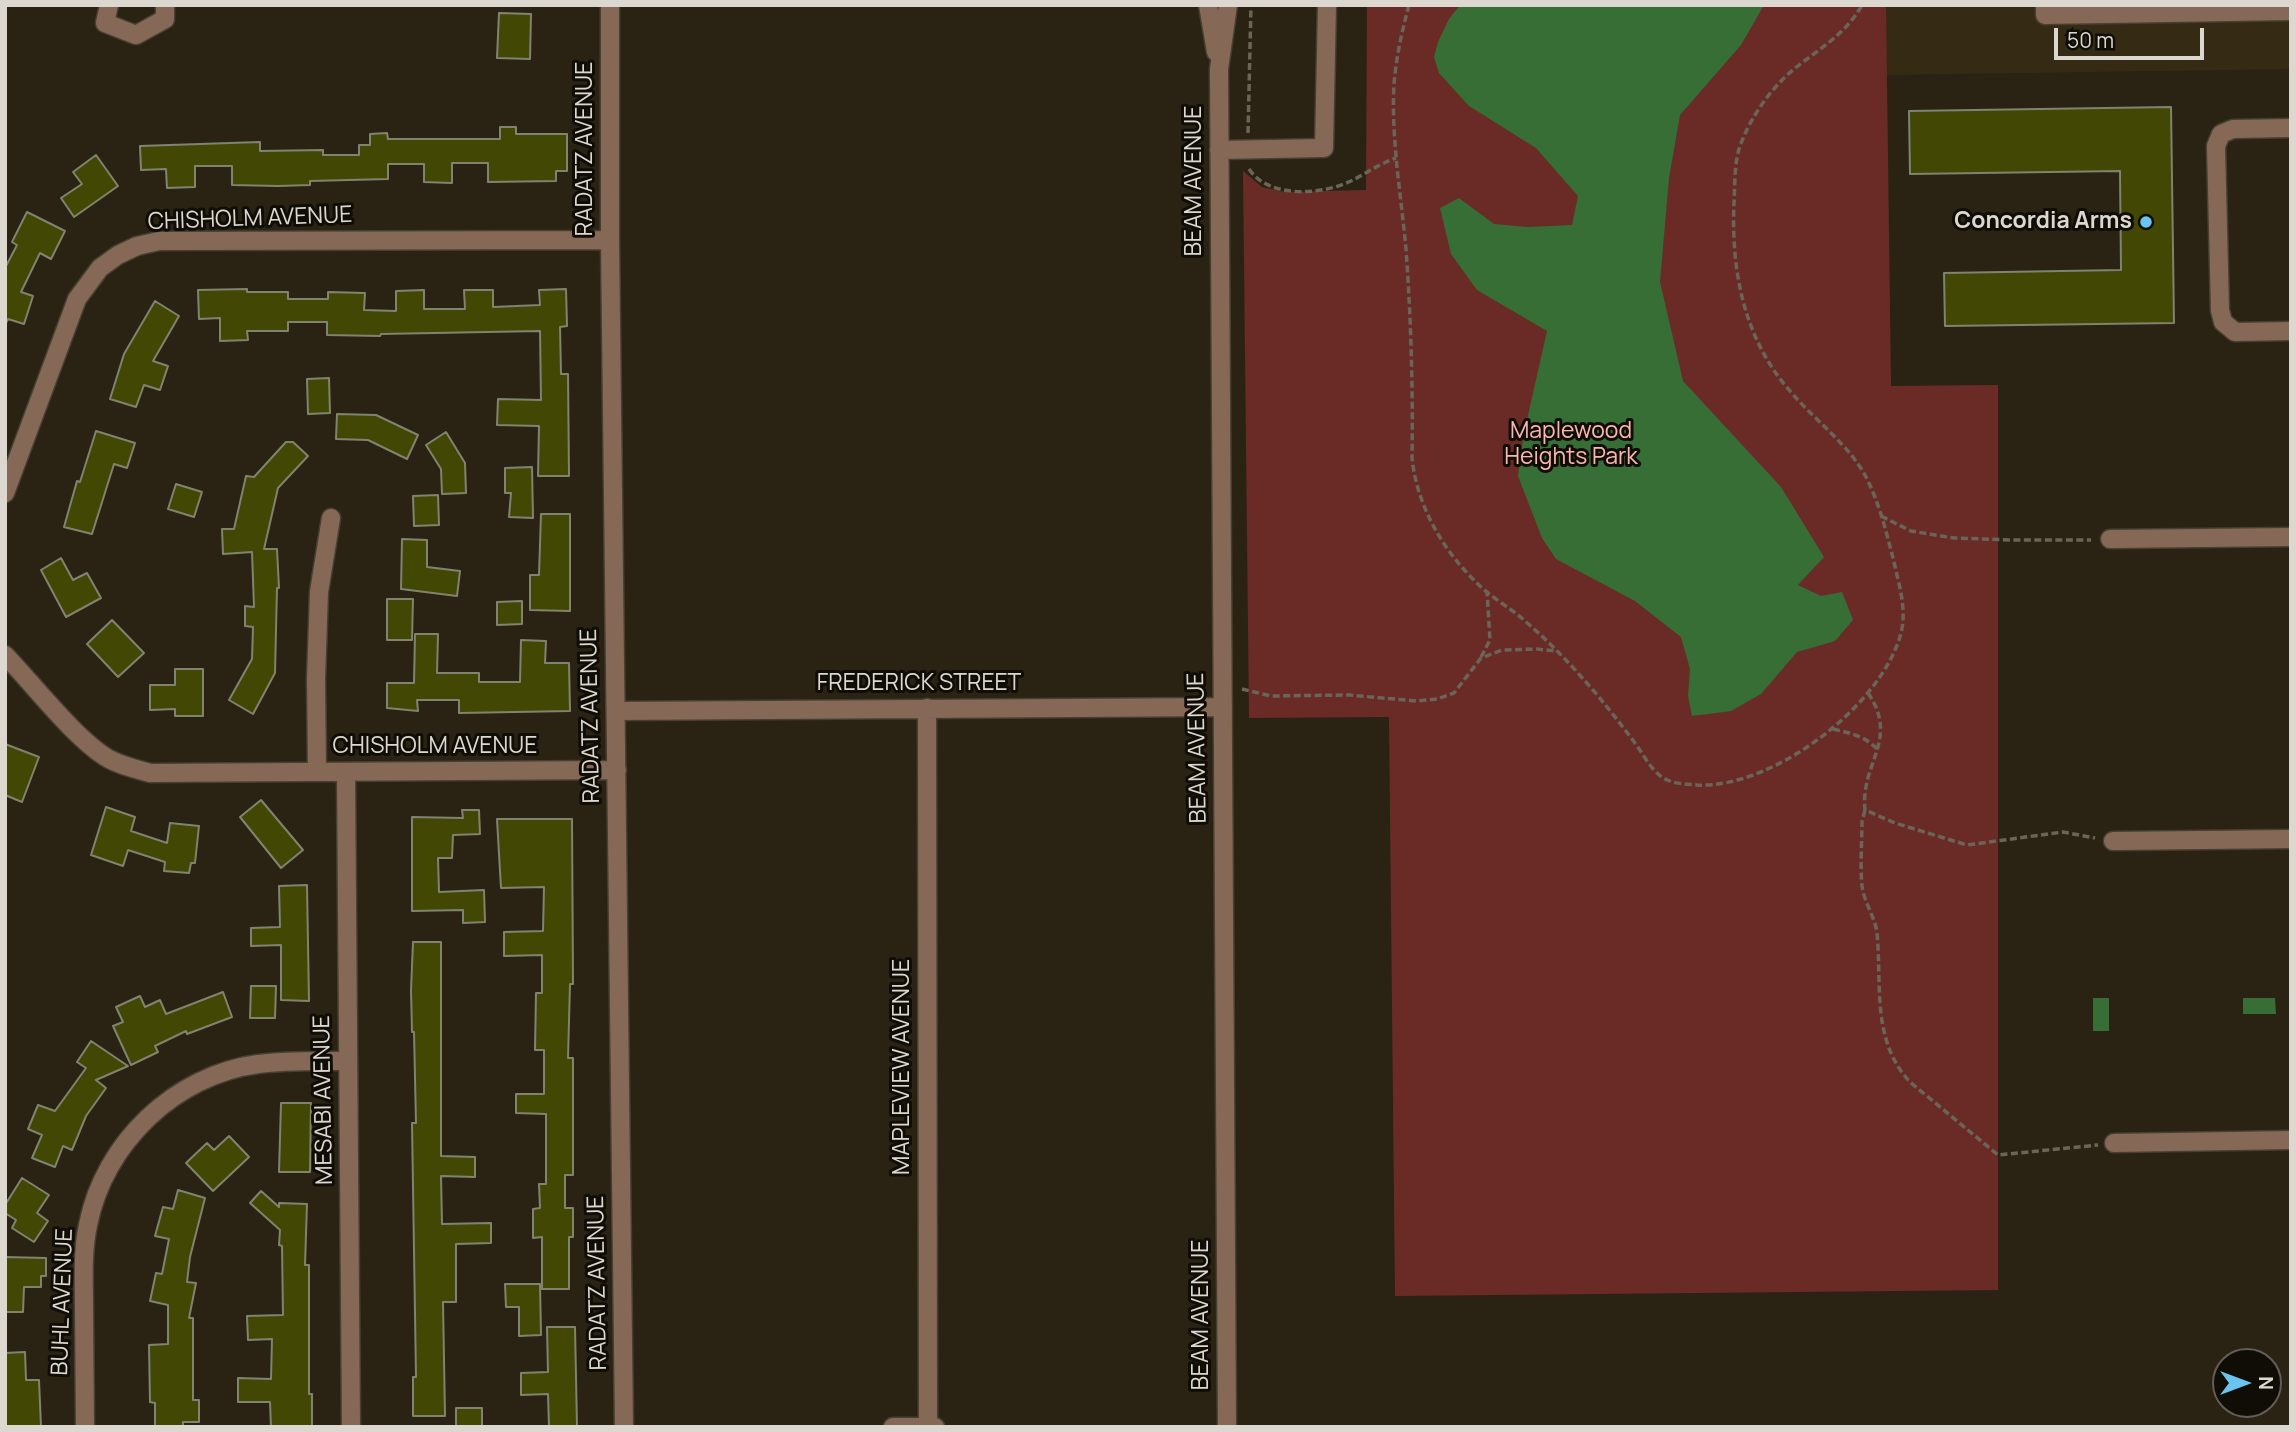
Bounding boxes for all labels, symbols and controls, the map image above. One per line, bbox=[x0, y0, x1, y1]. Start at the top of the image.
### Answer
scale bar bbox=[2058, 14, 2208, 58]
text: 50 m bbox=[2067, 26, 2114, 54]
street label: RADATZ AVENUE bbox=[572, 62, 600, 236]
street label: BEAM AVENUE bbox=[1181, 106, 1209, 256]
street label: CHISHOLM AVENUE bbox=[147, 202, 353, 236]
place label: Concordia Arms bbox=[1954, 208, 2132, 236]
marker: Concordia Arms bbox=[2138, 214, 2154, 230]
park label: Maplewood Heights Park bbox=[1504, 418, 1638, 472]
street label: RADATZ AVENUE bbox=[576, 628, 606, 804]
street label: FREDERICK STREET bbox=[817, 670, 1021, 698]
street label: BEAM AVENUE bbox=[1183, 672, 1213, 824]
street label: CHISHOLM AVENUE bbox=[333, 733, 537, 761]
street label: MAPLEVIEW AVENUE bbox=[889, 959, 917, 1175]
street label: MESABI AVENUE bbox=[309, 1015, 339, 1185]
street label: RADATZ AVENUE bbox=[583, 1195, 613, 1371]
street label: BUHL AVENUE bbox=[47, 1228, 79, 1376]
street label: BEAM AVENUE bbox=[1188, 1240, 1216, 1390]
north arrow bbox=[2212, 1348, 2282, 1418]
text: N bbox=[2253, 1376, 2279, 1390]

